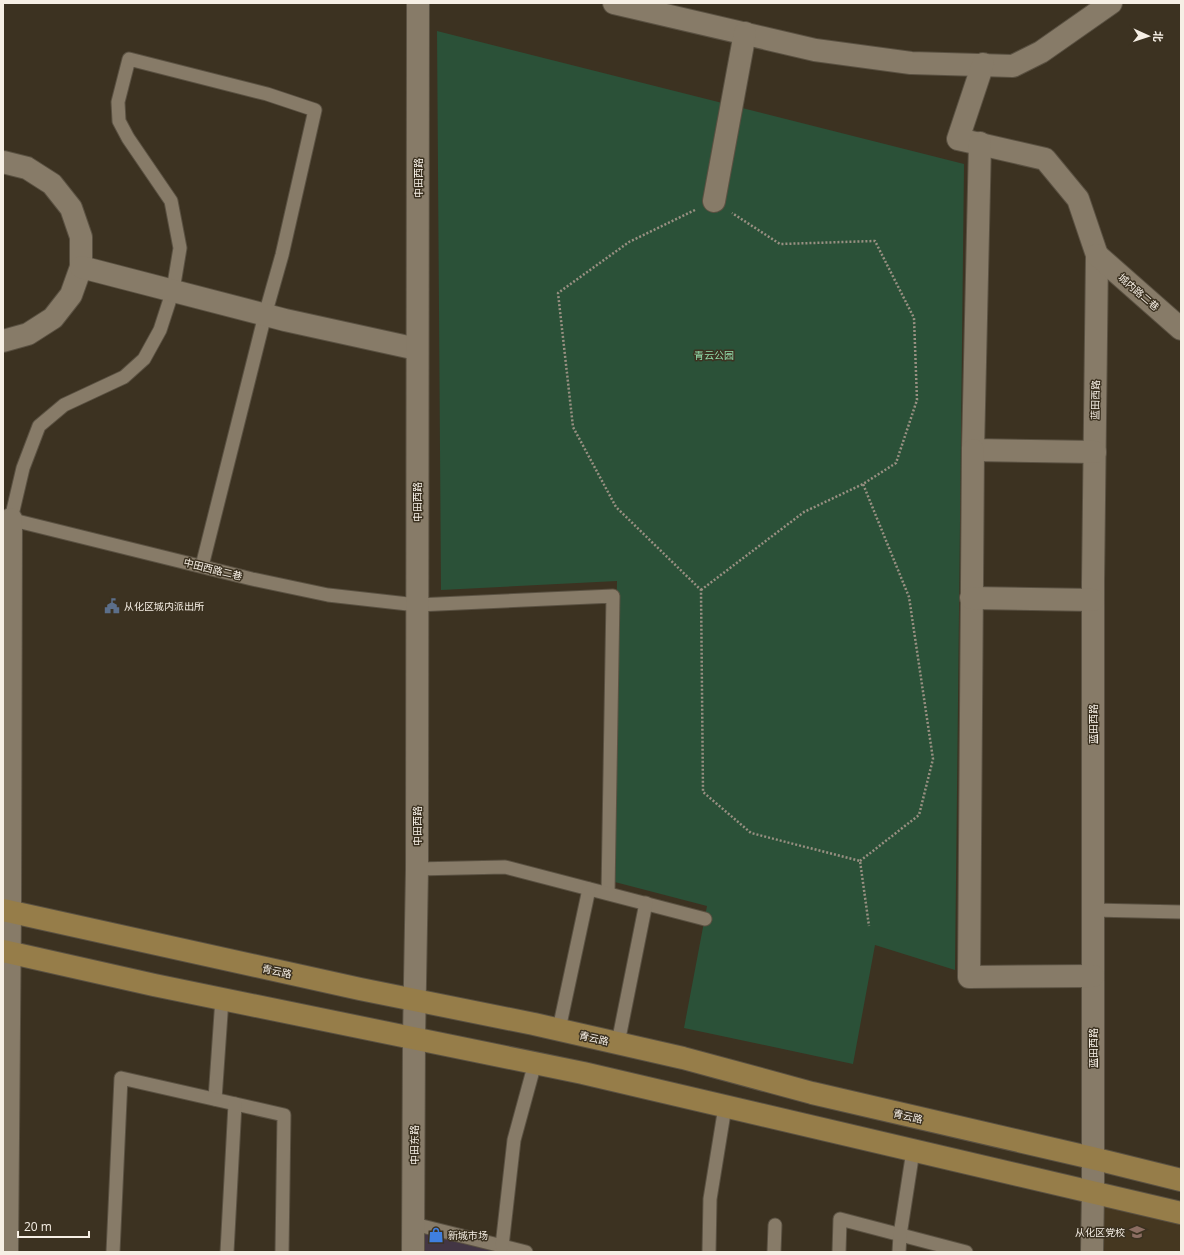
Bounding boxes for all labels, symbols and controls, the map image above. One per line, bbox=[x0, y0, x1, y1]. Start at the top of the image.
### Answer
north arrow bbox=[1128, 16, 1168, 56]
text: 北 bbox=[1151, 31, 1166, 42]
street label: 中田西路 bbox=[411, 158, 425, 198]
street label: 城内路二巷 bbox=[1116, 270, 1162, 314]
park label: 青云公园 bbox=[694, 348, 734, 362]
street label: 蓝田西路 bbox=[1088, 380, 1102, 420]
street label: 中田西路 bbox=[410, 482, 424, 522]
street label: 中田西路二巷 bbox=[182, 555, 244, 583]
public building icon: 从化区城内派出所 bbox=[103, 597, 121, 615]
place label: 从化区城内派出所 bbox=[124, 599, 204, 613]
street label: 蓝田西路 bbox=[1086, 704, 1100, 744]
street label: 中田西路 bbox=[410, 806, 424, 846]
street label: 青云路 bbox=[261, 961, 293, 981]
street label: 青云路 bbox=[578, 1028, 610, 1048]
street label: 蓝田西路 bbox=[1086, 1028, 1100, 1068]
street label: 青云路 bbox=[892, 1106, 924, 1126]
street label: 中田东路 bbox=[407, 1125, 421, 1165]
scale bar bbox=[18, 1213, 89, 1239]
text: 20 m bbox=[24, 1218, 52, 1235]
school or university icon: 从化区党校 bbox=[1128, 1223, 1146, 1241]
place label: 从化区党校 bbox=[1075, 1225, 1125, 1239]
shop icon: 新城市场 bbox=[427, 1226, 445, 1244]
place label: 新城市场 bbox=[448, 1228, 488, 1242]

